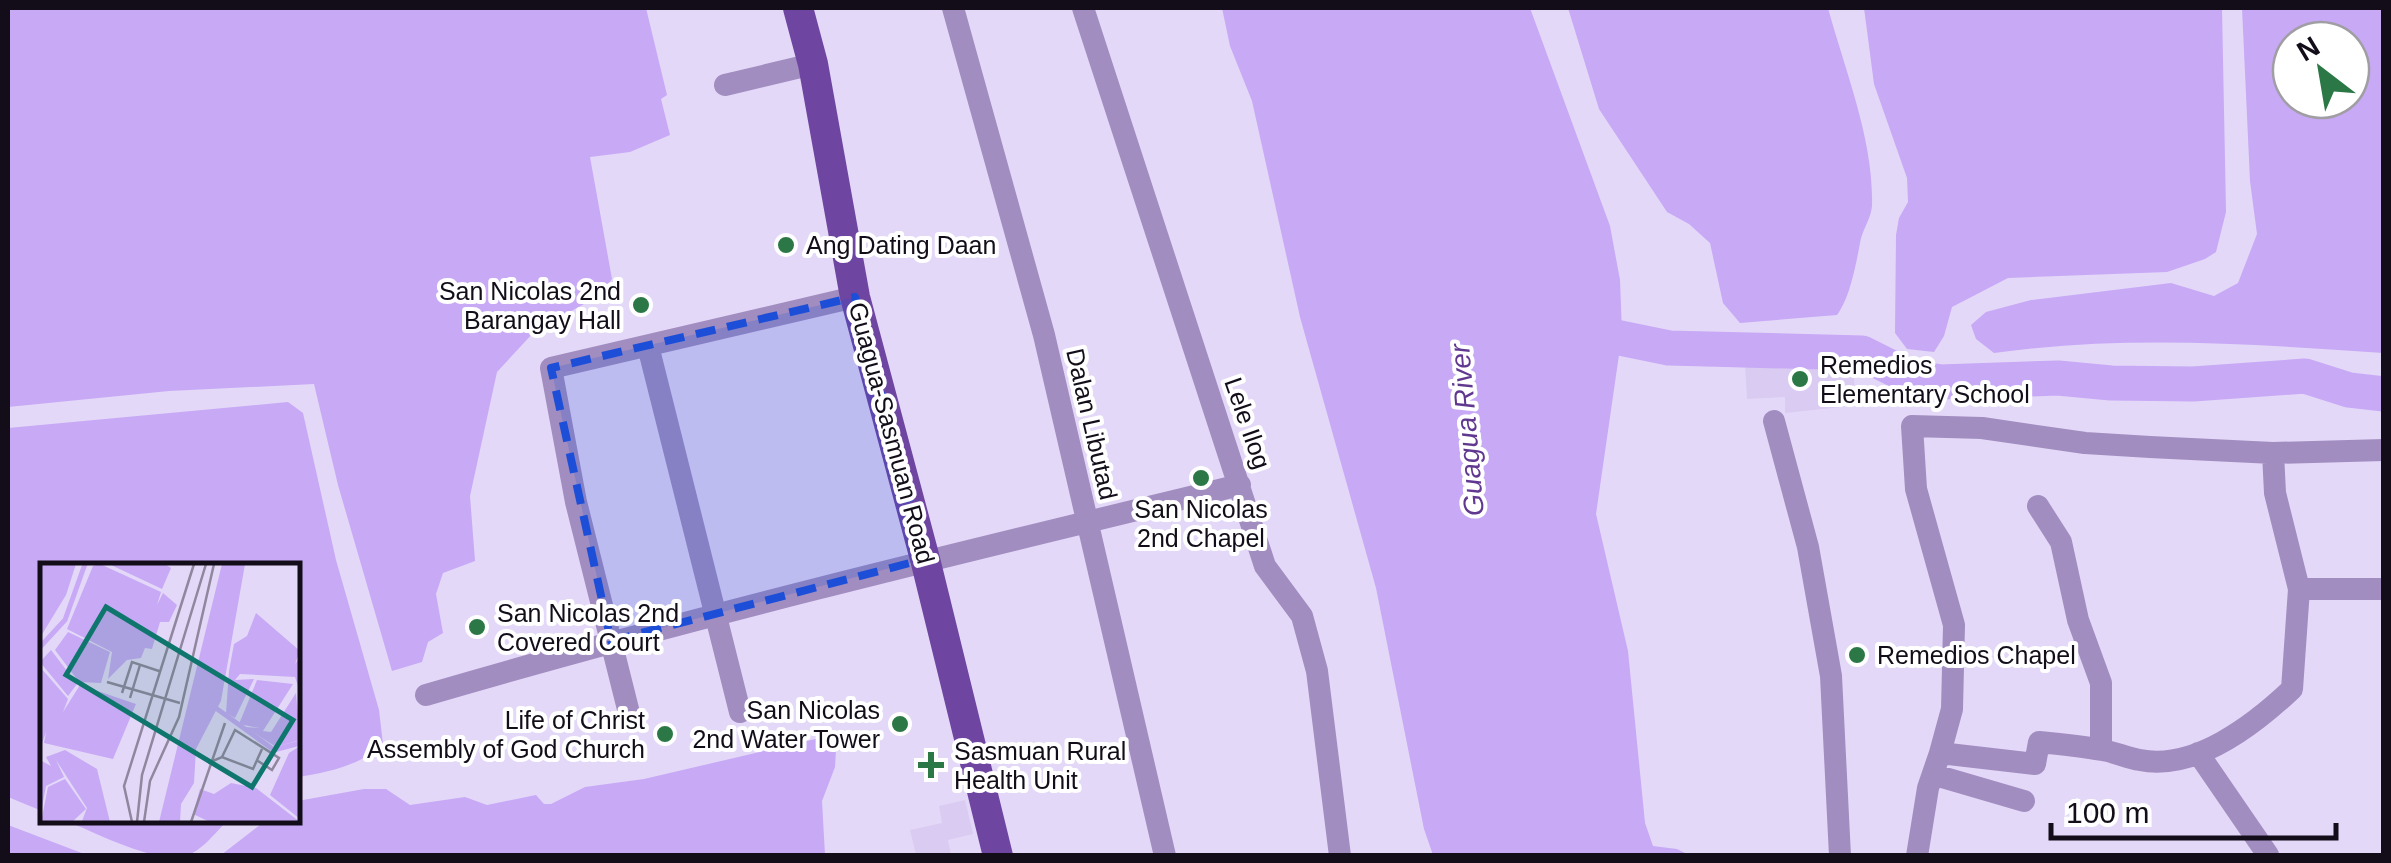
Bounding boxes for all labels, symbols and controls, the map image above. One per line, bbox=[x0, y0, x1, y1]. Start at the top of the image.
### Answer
north arrow bbox=[2271, 20, 2371, 120]
text: N bbox=[2292, 31, 2325, 67]
place label: Ang Dating Daan bbox=[806, 231, 996, 259]
marker: Ang Dating Daan bbox=[775, 234, 797, 256]
place label: San Nicolas 2nd Barangay Hall bbox=[439, 277, 621, 334]
marker: San Nicolas 2nd Barangay Hall bbox=[630, 294, 652, 316]
street label: Guagua-Sasmuan Road bbox=[844, 299, 940, 567]
water label: Guagua River bbox=[1444, 341, 1490, 517]
street label: Dalan Libutad bbox=[1061, 346, 1123, 502]
place label: Remedios Elementary School bbox=[1820, 351, 2030, 408]
marker: Remedios Elementary School bbox=[1789, 368, 1811, 390]
street label: Lele Ilog bbox=[1219, 374, 1277, 472]
marker: San Nicolas 2nd Chapel bbox=[1190, 467, 1212, 489]
place label: San Nicolas 2nd Chapel bbox=[1134, 495, 1268, 552]
inset map bbox=[40, 563, 300, 823]
place label: San Nicolas 2nd Covered Court bbox=[497, 599, 679, 656]
marker: San Nicolas 2nd Covered Court bbox=[466, 616, 488, 638]
place label: Remedios Chapel bbox=[1877, 641, 2076, 669]
marker: Remedios Chapel bbox=[1846, 644, 1868, 666]
place label: San Nicolas 2nd Water Tower bbox=[692, 696, 880, 753]
place label: Life of Christ Assembly of God Church bbox=[367, 706, 645, 763]
marker: San Nicolas 2nd Water Tower bbox=[889, 713, 911, 735]
marker: Life of Christ Assembly of God Church bbox=[654, 723, 676, 745]
place label: Sasmuan Rural Health Unit bbox=[954, 737, 1126, 794]
marker: Sasmuan Rural Health Unit bbox=[918, 752, 944, 778]
scale bar bbox=[2051, 778, 2336, 840]
text: 100 m bbox=[2066, 796, 2149, 829]

